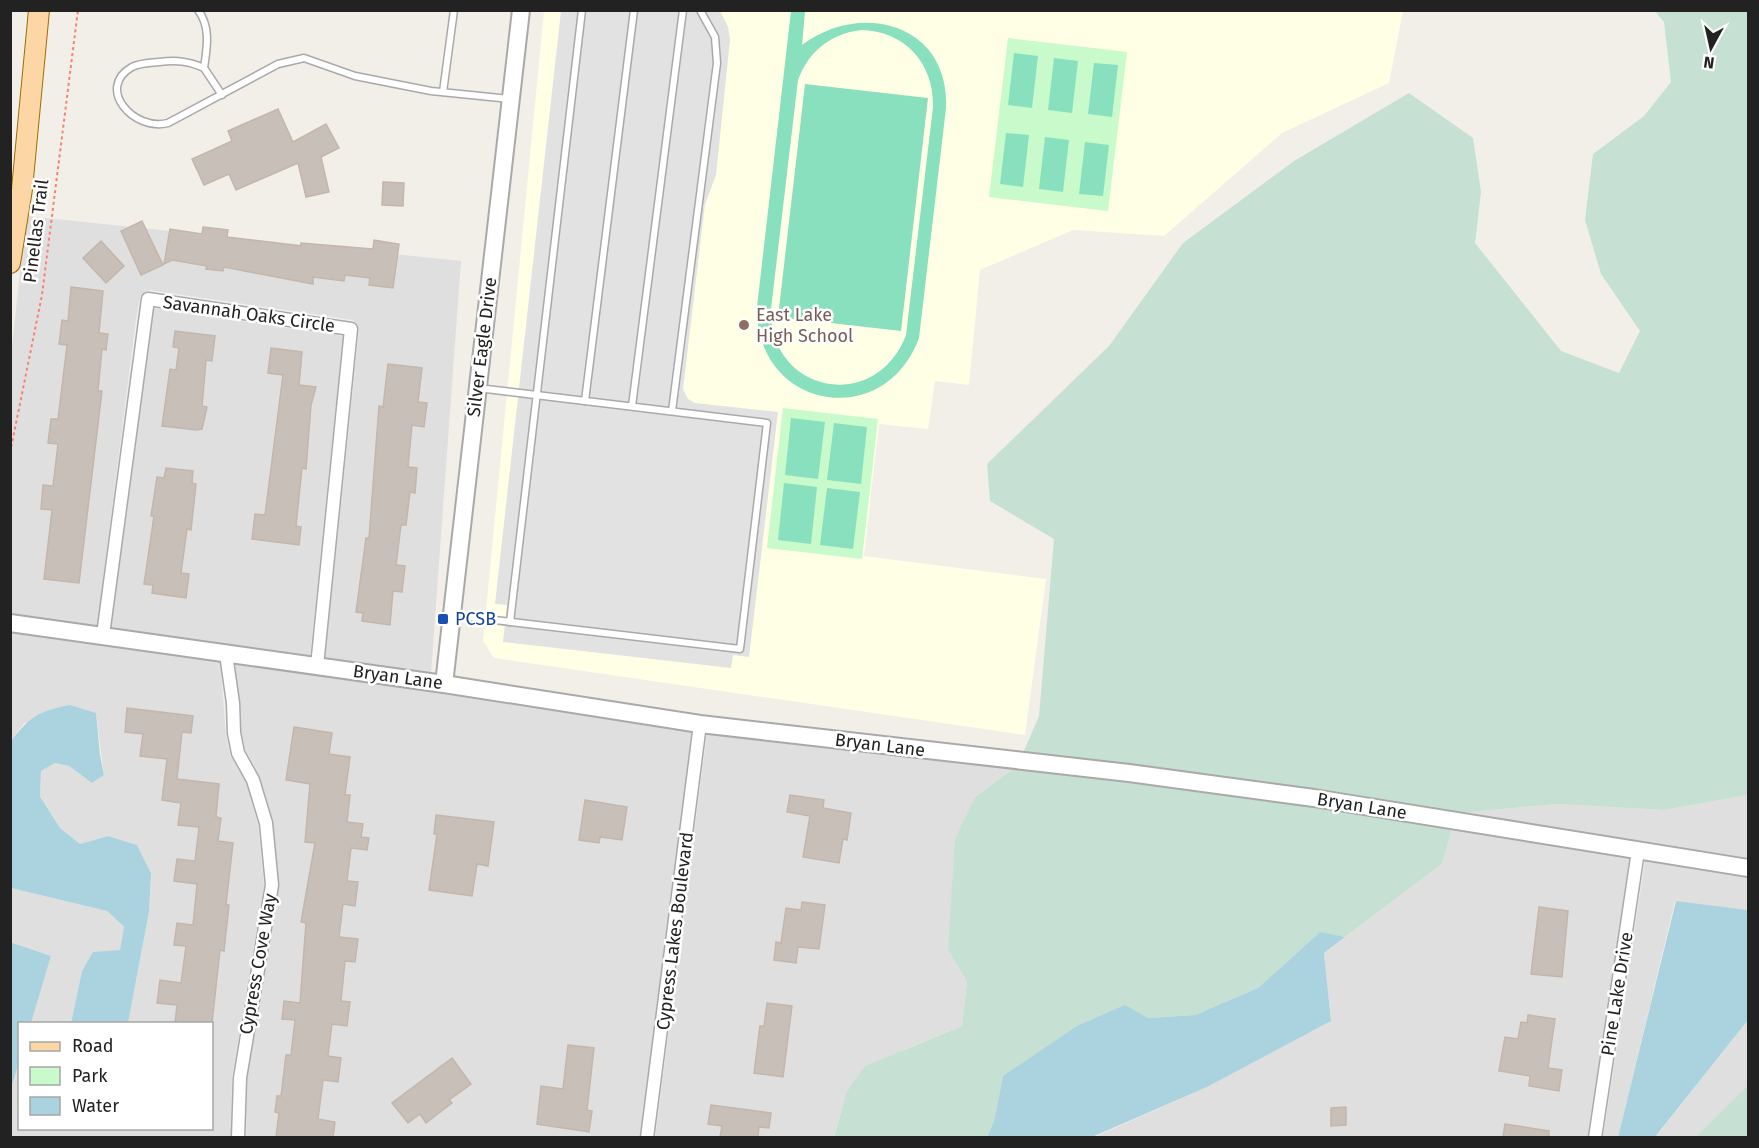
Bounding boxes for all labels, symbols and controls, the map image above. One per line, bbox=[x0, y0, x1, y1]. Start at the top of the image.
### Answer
north arrow bbox=[1681, 18, 1741, 78]
text: N bbox=[1702, 52, 1716, 73]
street label: Pinellas Trail bbox=[19, 178, 53, 284]
street label: Silver Eagle Drive bbox=[463, 276, 501, 418]
street label: Savannah Oaks Circle bbox=[162, 291, 336, 337]
place label: East Lake High School bbox=[756, 304, 853, 347]
marker: East Lake High School bbox=[737, 318, 751, 332]
place label: PCSB bbox=[455, 608, 496, 630]
marker: PCSB bbox=[436, 612, 450, 626]
street label: Bryan Lane bbox=[352, 660, 444, 694]
street label: Bryan Lane bbox=[834, 729, 926, 761]
street label: Bryan Lane bbox=[1316, 788, 1408, 824]
street label: Cypress Lakes Boulevard bbox=[652, 831, 698, 1031]
street label: Cypress Cove Way bbox=[235, 892, 281, 1036]
street label: Pine Lake Drive bbox=[1596, 931, 1638, 1057]
legend bbox=[18, 1022, 213, 1130]
text: Road bbox=[72, 1035, 114, 1057]
text: Park bbox=[72, 1065, 108, 1087]
text: Water bbox=[72, 1095, 119, 1117]

